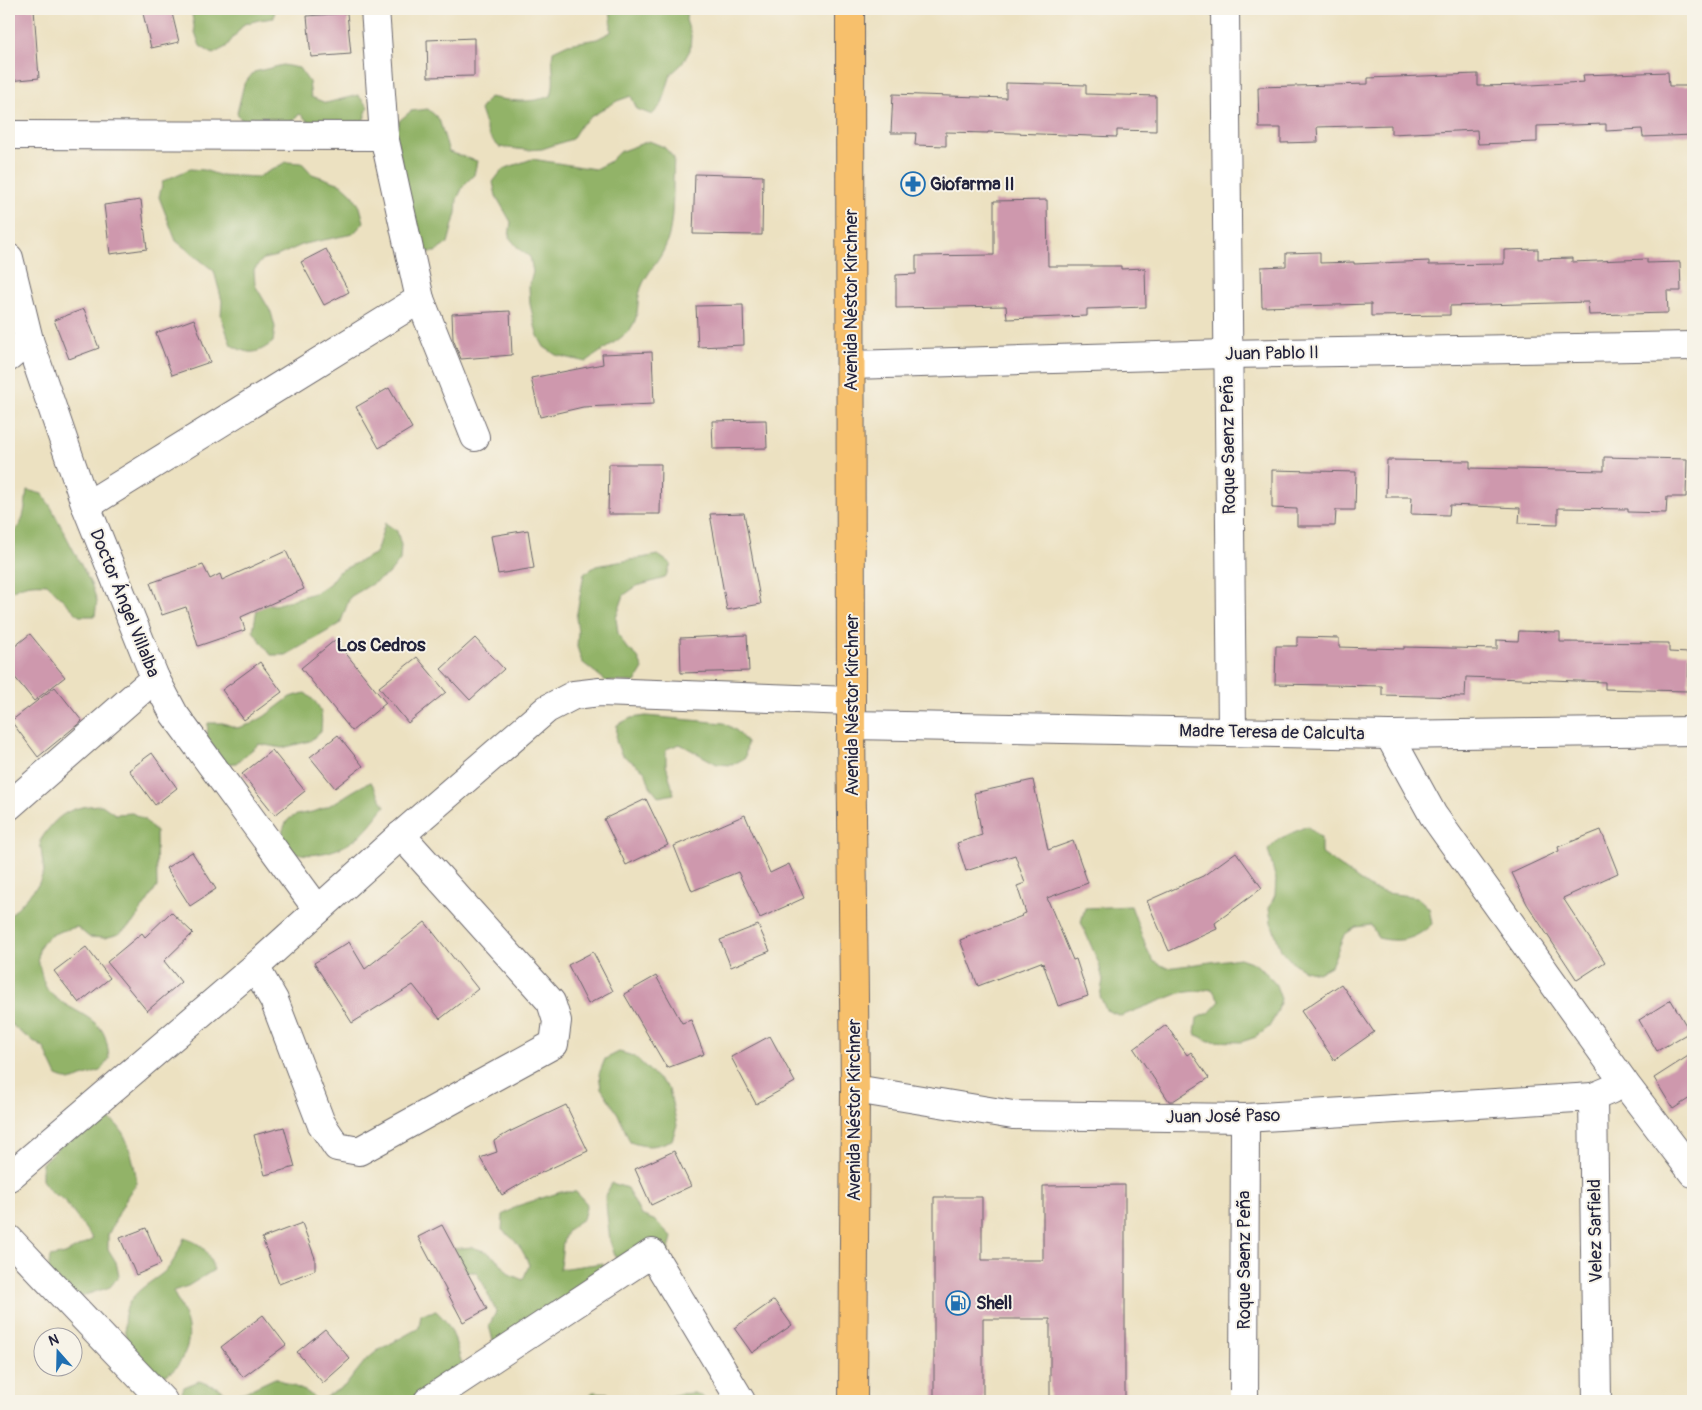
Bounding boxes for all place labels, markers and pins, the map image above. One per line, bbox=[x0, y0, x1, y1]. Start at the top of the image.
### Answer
pharmacy icon: Giofarma II bbox=[900, 171, 926, 197]
place label: Giofarma II bbox=[930, 173, 1015, 196]
fuel station icon: Shell bbox=[945, 1290, 971, 1316]
place label: Shell bbox=[976, 1292, 1012, 1315]

